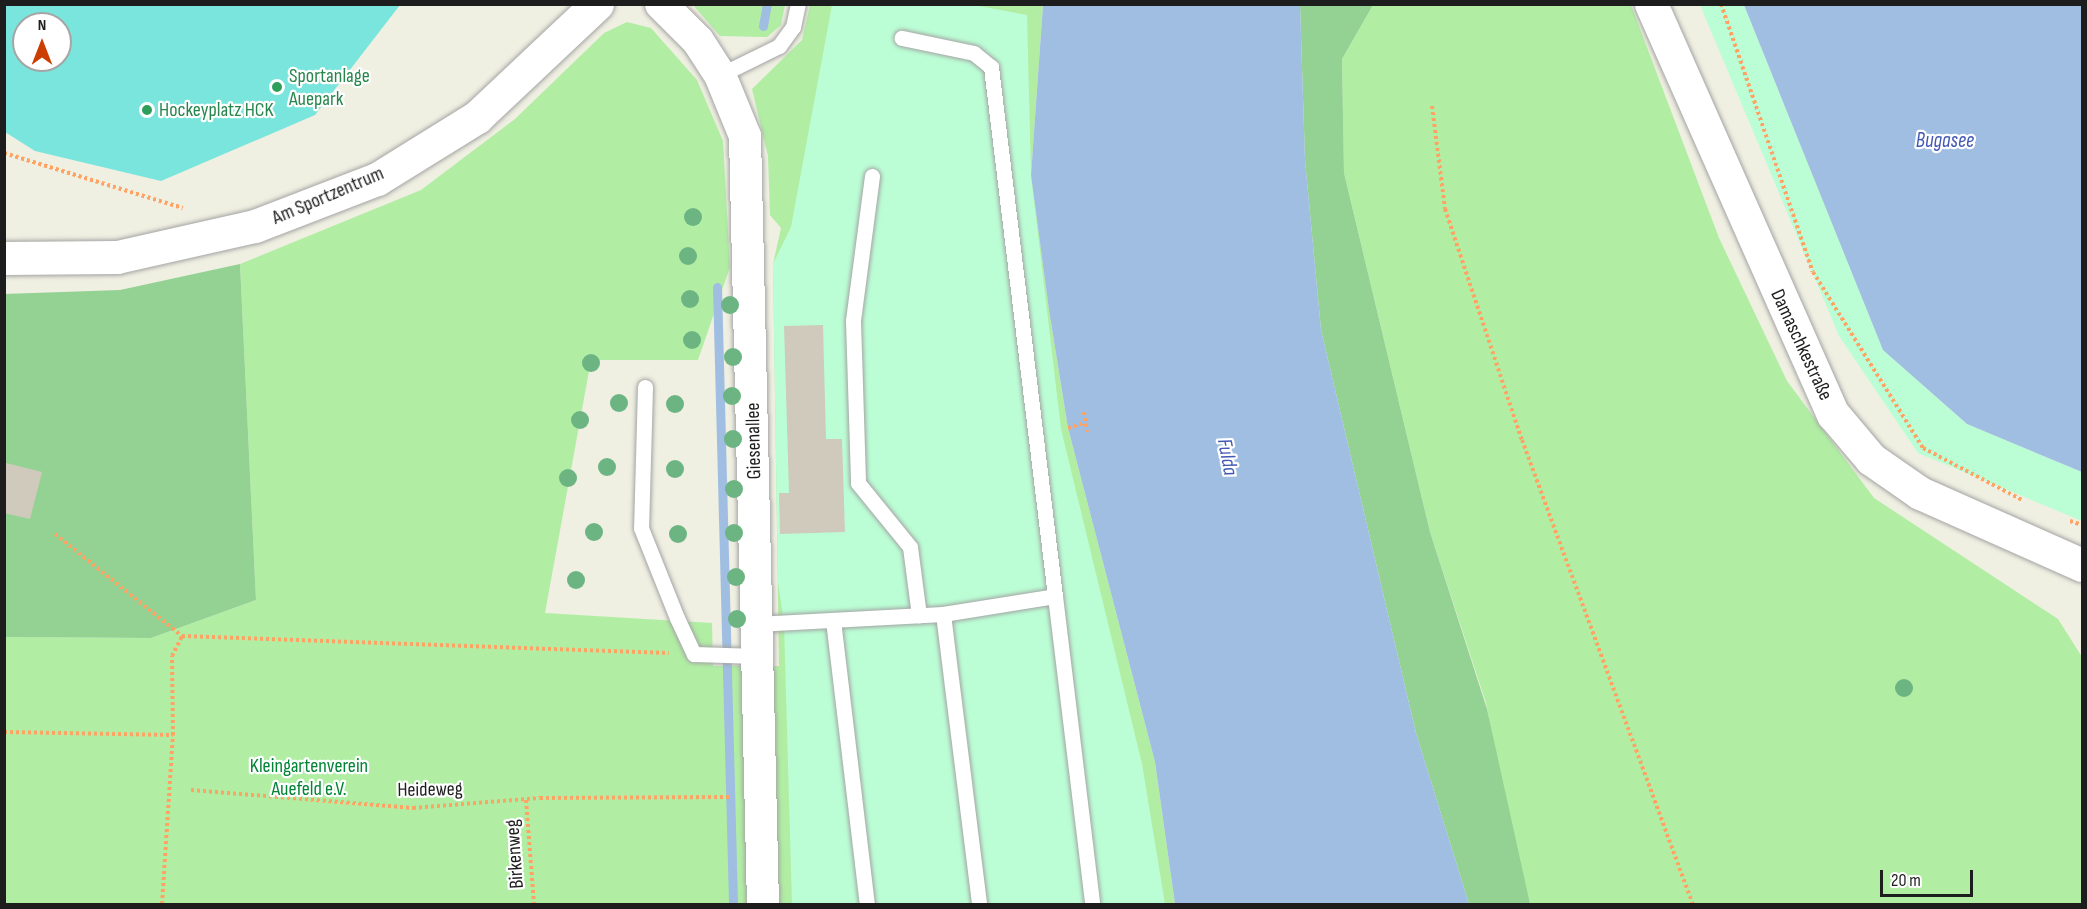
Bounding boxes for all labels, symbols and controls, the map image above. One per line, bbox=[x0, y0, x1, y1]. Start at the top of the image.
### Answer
north arrow bbox=[12, 12, 72, 72]
text: N bbox=[38, 16, 46, 35]
place label: Sportanlage Auepark bbox=[289, 64, 370, 111]
marker: Sportanlage Auepark bbox=[270, 80, 284, 94]
place label: Hockeyplatz HCK bbox=[159, 98, 274, 122]
marker: Hockeyplatz HCK bbox=[140, 103, 154, 117]
water label: Bugasee bbox=[1916, 128, 1974, 154]
street label: Am Sportzentrum bbox=[269, 162, 387, 230]
street label: Damaschkestraße bbox=[1765, 286, 1837, 404]
street label: Giesenallee bbox=[741, 402, 767, 480]
water label: Fulda bbox=[1211, 436, 1243, 478]
park label: Kleingartenverein Auefeld e.V. bbox=[250, 755, 368, 802]
street label: Heideweg bbox=[397, 777, 463, 803]
street label: Birkenweg bbox=[501, 819, 529, 889]
scale bar bbox=[1883, 858, 1976, 896]
text: 20 m bbox=[1891, 870, 1921, 891]

